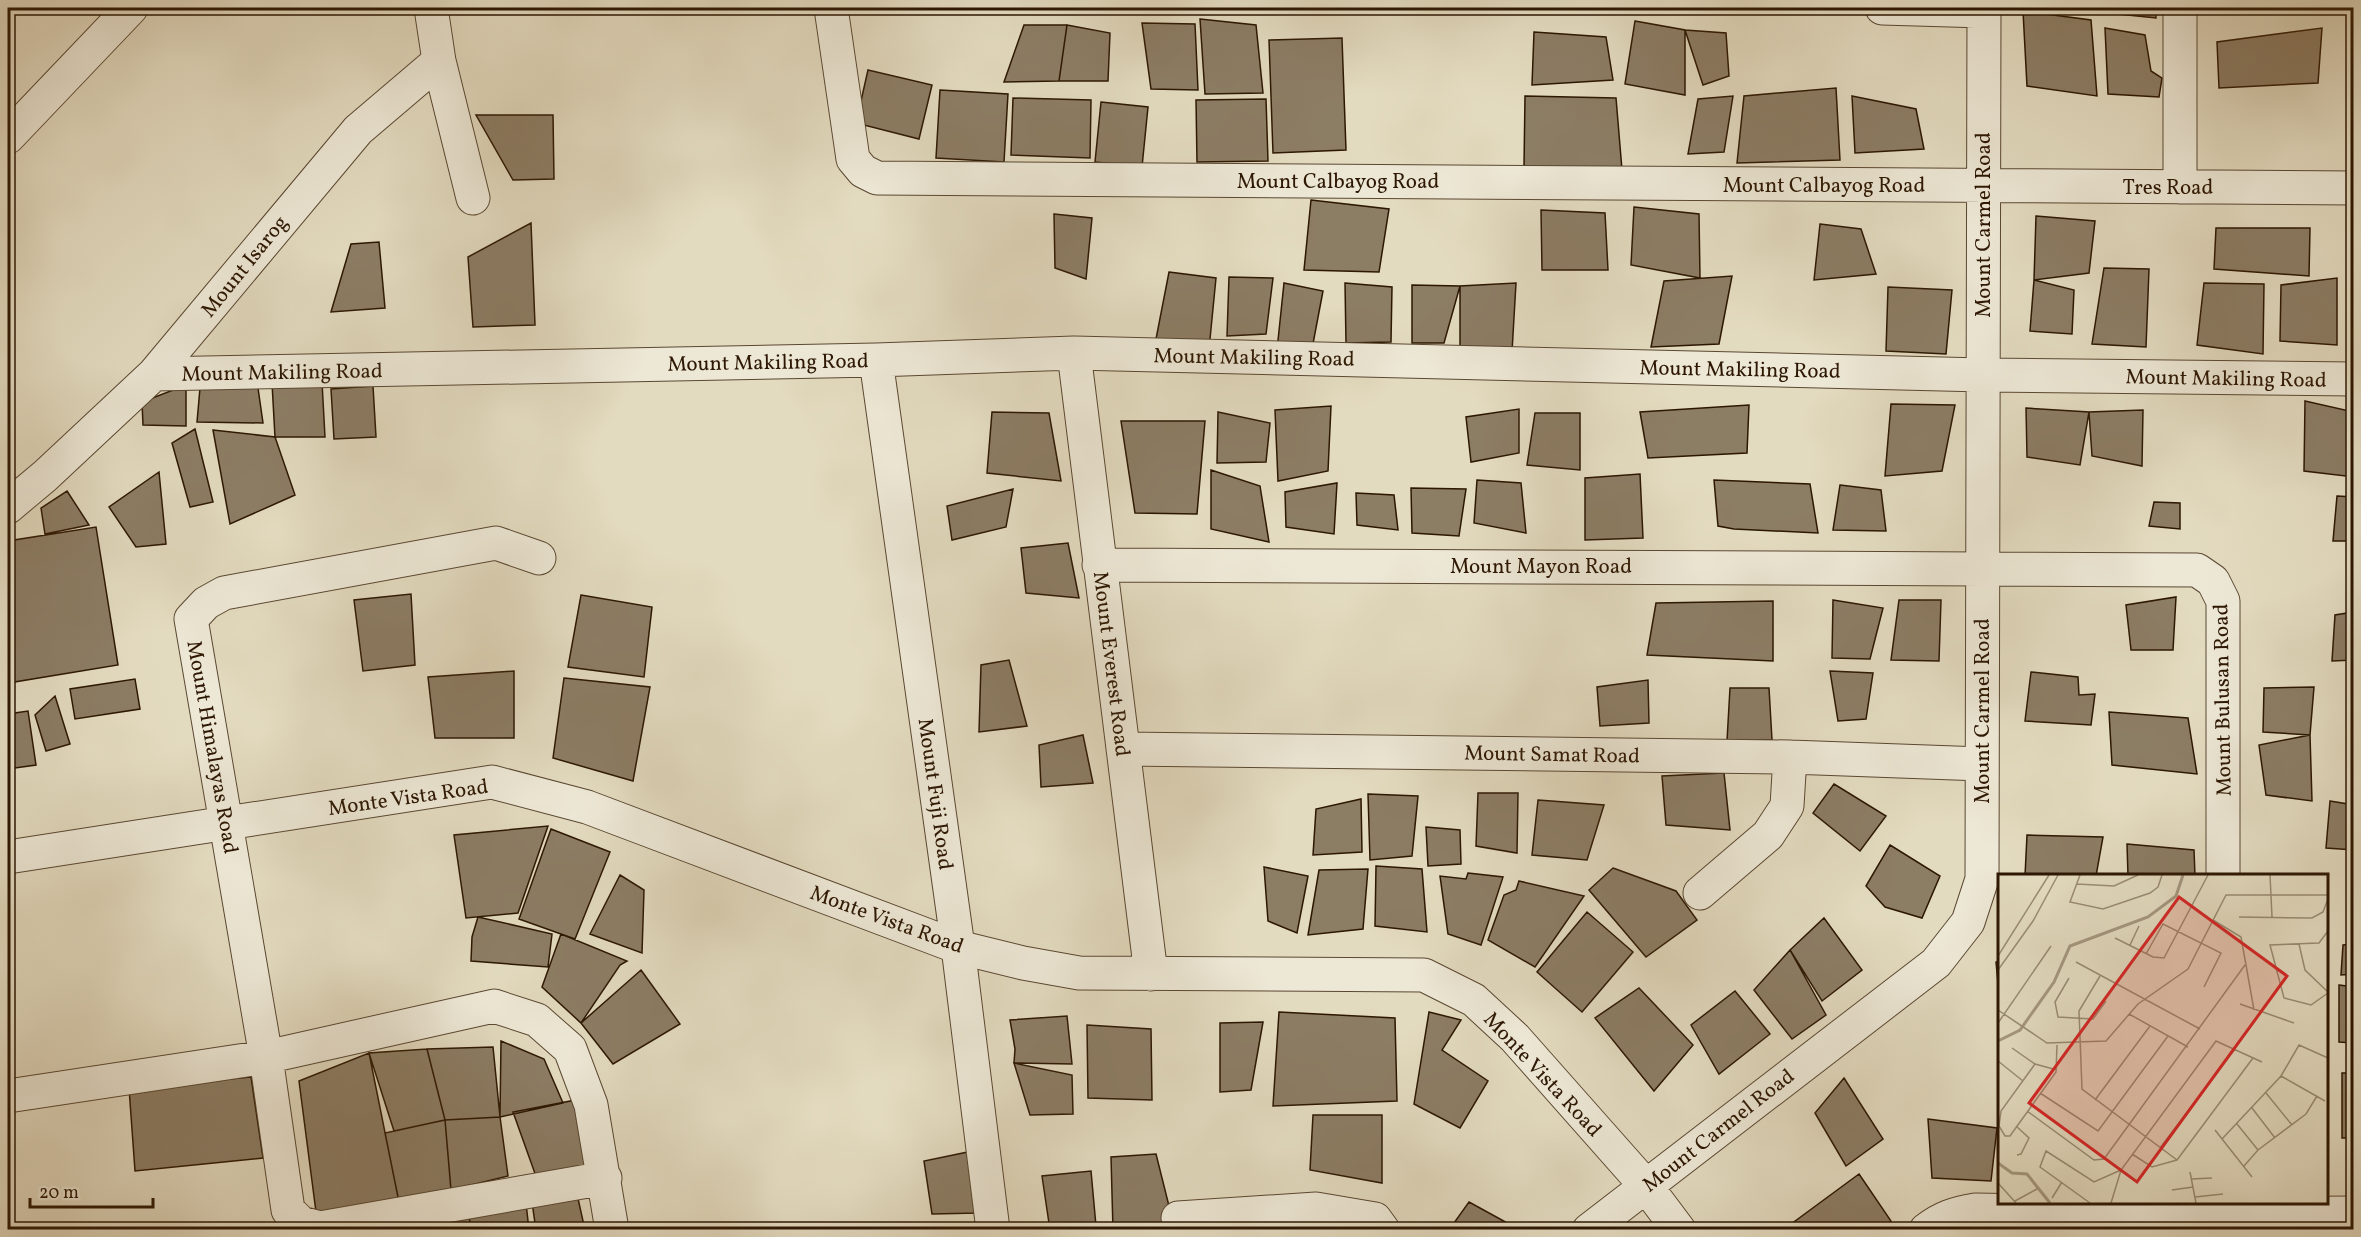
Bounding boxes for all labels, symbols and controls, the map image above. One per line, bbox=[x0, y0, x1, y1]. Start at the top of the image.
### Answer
street label: Mount Carmel Road bbox=[1970, 132, 1999, 318]
street label: Mount Calbayog Road bbox=[1237, 168, 1439, 197]
street label: Mount Calbayog Road bbox=[1723, 172, 1925, 201]
street label: Tres Road bbox=[2123, 174, 2213, 203]
street label: Mount Isarog bbox=[195, 210, 295, 324]
street label: Mount Makiling Road bbox=[1153, 342, 1355, 375]
street label: Mount Makiling Road bbox=[667, 347, 869, 380]
street label: Mount Makiling Road bbox=[1639, 354, 1841, 387]
street label: Mount Makiling Road bbox=[181, 357, 383, 390]
street label: Mount Makiling Road bbox=[2125, 363, 2327, 396]
street label: Mount Mayon Road bbox=[1450, 553, 1632, 582]
street label: Mount Everest Road bbox=[1085, 570, 1136, 758]
street label: Mount Bulusan Road bbox=[2207, 603, 2240, 797]
street label: Mount Carmel Road bbox=[1969, 618, 1998, 804]
street label: Mount Himalayas Road bbox=[178, 638, 245, 856]
street label: Mount Fuji Road bbox=[909, 716, 960, 872]
street label: Mount Samat Road bbox=[1464, 739, 1640, 772]
street label: Monte Vista Road bbox=[326, 773, 490, 824]
inset map bbox=[1998, 874, 2328, 1204]
street label: Monte Vista Road bbox=[806, 879, 967, 962]
street label: Monte Vista Road bbox=[1476, 1006, 1608, 1144]
street label: Mount Carmel Road bbox=[1637, 1063, 1801, 1200]
scale bar bbox=[30, 1171, 153, 1209]
text: 20 m bbox=[39, 1181, 79, 1206]

